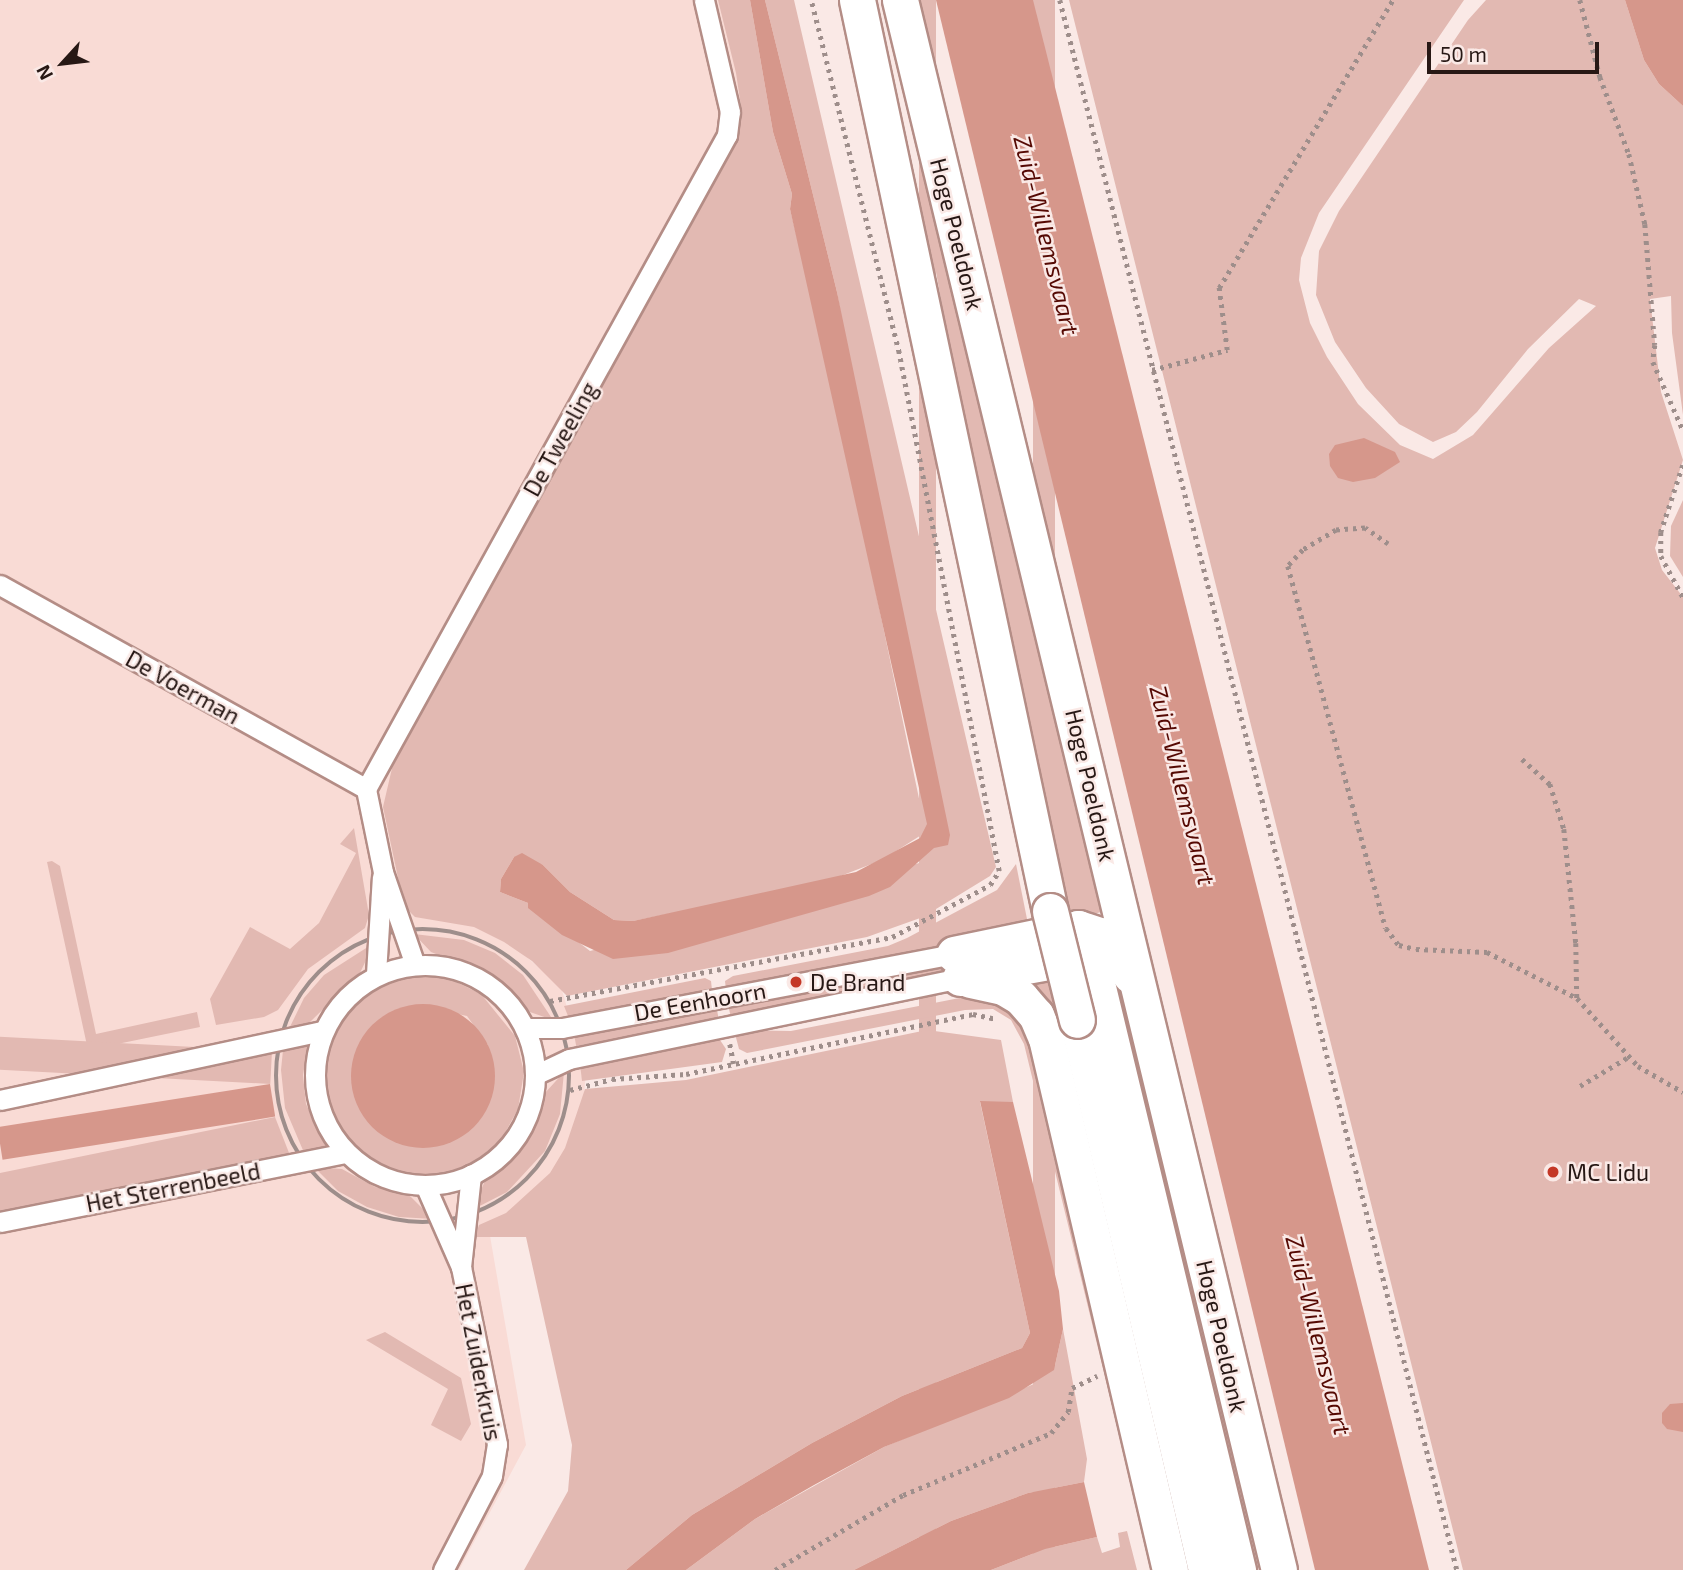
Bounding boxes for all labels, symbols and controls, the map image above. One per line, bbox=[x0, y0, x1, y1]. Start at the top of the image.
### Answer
north arrow bbox=[28, 28, 98, 98]
scale bar bbox=[1431, 28, 1602, 72]
text: 50 m bbox=[1440, 41, 1487, 66]
text: N bbox=[30, 61, 57, 84]
water label: Zuid-Willemsvaart bbox=[1008, 132, 1086, 338]
street label: Hoge Poeldonk bbox=[925, 155, 989, 313]
street label: De Tweeling bbox=[517, 377, 603, 501]
street label: De Voerman bbox=[121, 644, 245, 730]
water label: Zuid-Willemsvaart bbox=[1144, 682, 1222, 888]
street label: Hoge Poeldonk bbox=[1060, 706, 1122, 864]
place label: De Brand bbox=[810, 968, 905, 996]
marker: De Brand bbox=[788, 974, 804, 990]
street label: De Eenhoorn bbox=[632, 976, 768, 1026]
street label: Het Sterrenbeeld bbox=[83, 1157, 263, 1217]
place label: MC Lidu bbox=[1567, 1158, 1649, 1186]
marker: MC Lidu bbox=[1545, 1164, 1561, 1180]
water label: Zuid-Willemsvaart bbox=[1280, 1232, 1358, 1438]
street label: Hoge Poeldonk bbox=[1191, 1257, 1253, 1415]
street label: Het Zuiderkruis bbox=[450, 1281, 508, 1443]

